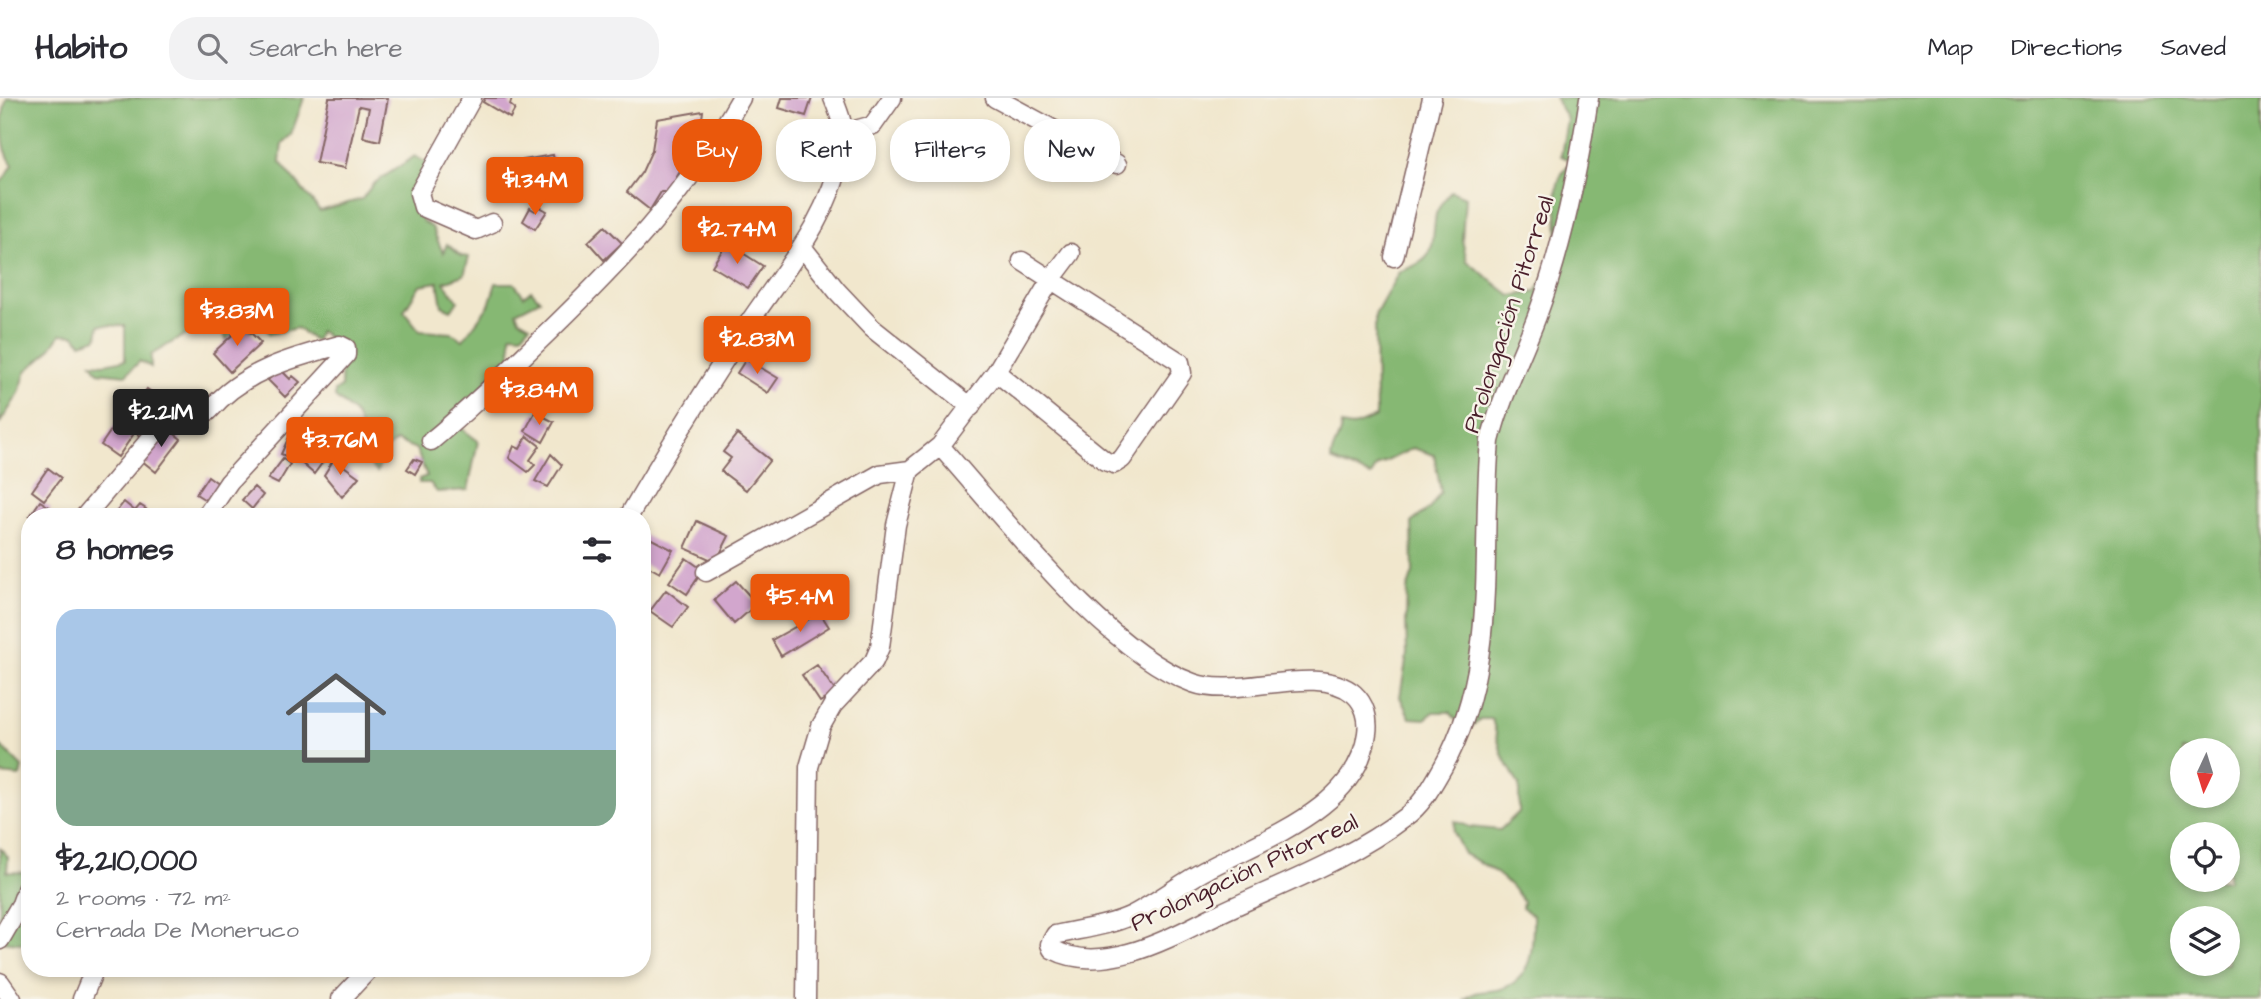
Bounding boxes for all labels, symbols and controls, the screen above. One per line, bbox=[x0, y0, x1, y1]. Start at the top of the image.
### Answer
search box bbox=[169, 17, 659, 80]
text: Habito bbox=[35, 25, 127, 71]
icon: search bbox=[193, 29, 231, 67]
text: Search here bbox=[249, 30, 403, 66]
text: Map bbox=[1928, 31, 1973, 65]
text: Directions bbox=[2011, 31, 2123, 65]
text: Saved bbox=[2161, 31, 2226, 65]
chip: Buy bbox=[672, 119, 762, 182]
chip: Rent bbox=[776, 119, 876, 182]
chip: Filters bbox=[890, 119, 1010, 182]
chip: New bbox=[1024, 119, 1120, 182]
pin: $1.34M bbox=[478, 158, 592, 217]
text: $1.34M bbox=[502, 164, 568, 196]
street label: Prolongación Pitorreal bbox=[1455, 191, 1564, 438]
pin: $2.74M bbox=[680, 206, 794, 266]
text: $2.74M bbox=[698, 213, 776, 245]
pin: $3.83M bbox=[180, 288, 294, 348]
text: $3.83M bbox=[200, 295, 274, 327]
pin: $2.83M bbox=[700, 316, 814, 376]
text: $2.83M bbox=[720, 323, 794, 355]
pin: $3.84M bbox=[482, 368, 596, 427]
text: $3.84M bbox=[500, 374, 578, 406]
pin: $2.21M bbox=[104, 390, 218, 449]
text: $2.21M bbox=[129, 396, 193, 428]
pin: $3.76M bbox=[283, 418, 397, 477]
text: $3.76M bbox=[302, 424, 378, 456]
text: 8 homes bbox=[56, 529, 174, 571]
icon: filters bbox=[578, 531, 616, 569]
pin: $5.4M bbox=[751, 574, 849, 634]
text: $5.4M bbox=[766, 581, 834, 613]
icon: home bbox=[273, 655, 399, 781]
north arrow bbox=[2170, 738, 2240, 808]
map controls bbox=[2170, 738, 2240, 976]
street label: Prolongación Pitorreal bbox=[1125, 805, 1364, 942]
button: locate bbox=[2170, 822, 2240, 892]
text: $2,210,000 bbox=[56, 840, 197, 882]
text: 2 rooms · 72 m² bbox=[56, 882, 231, 914]
button: layers bbox=[2170, 906, 2240, 976]
text: Cerrada De Moneruco bbox=[56, 914, 299, 946]

